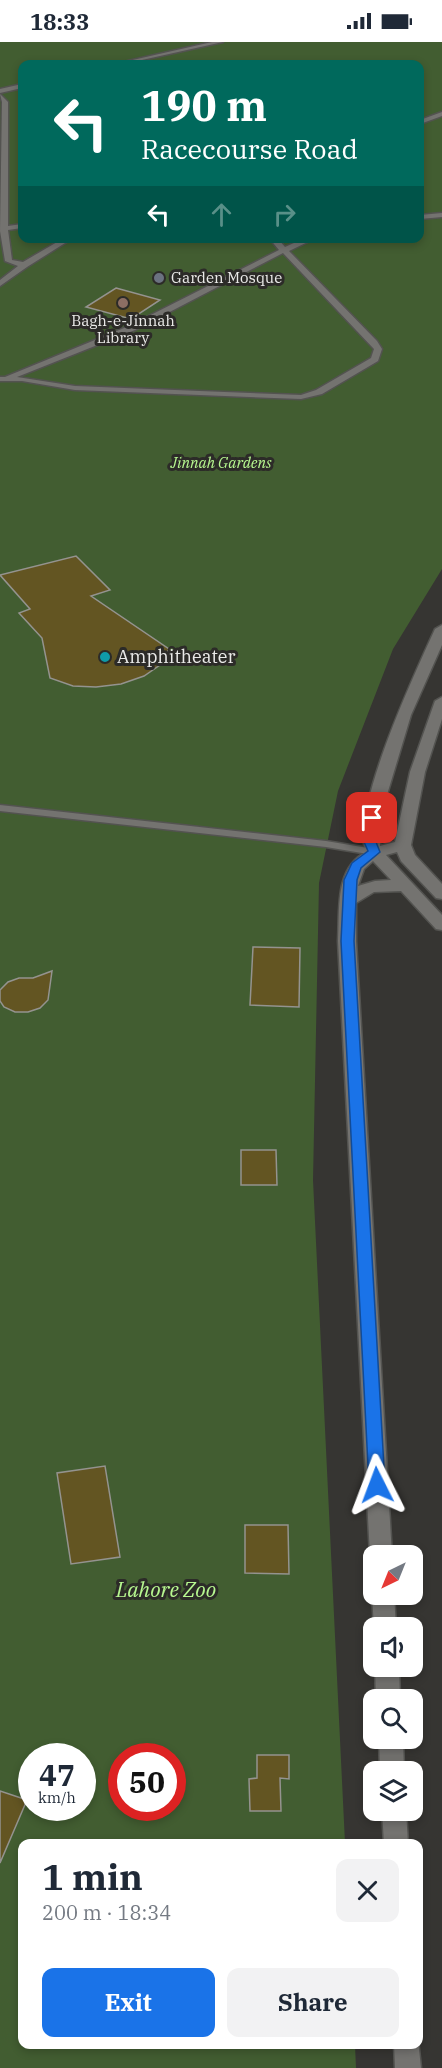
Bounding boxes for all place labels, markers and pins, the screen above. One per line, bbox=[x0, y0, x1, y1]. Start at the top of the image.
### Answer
place label: Garden Mosque bbox=[171, 268, 282, 287]
marker: Garden Mosque bbox=[152, 271, 166, 285]
marker: Bagh-e-Jinnah Library bbox=[116, 296, 130, 310]
place label: Bagh-e-Jinnah Library bbox=[71, 311, 175, 347]
place label: Amphitheater bbox=[117, 645, 236, 668]
marker: Amphitheater bbox=[98, 650, 112, 664]
pin bbox=[346, 792, 397, 843]

